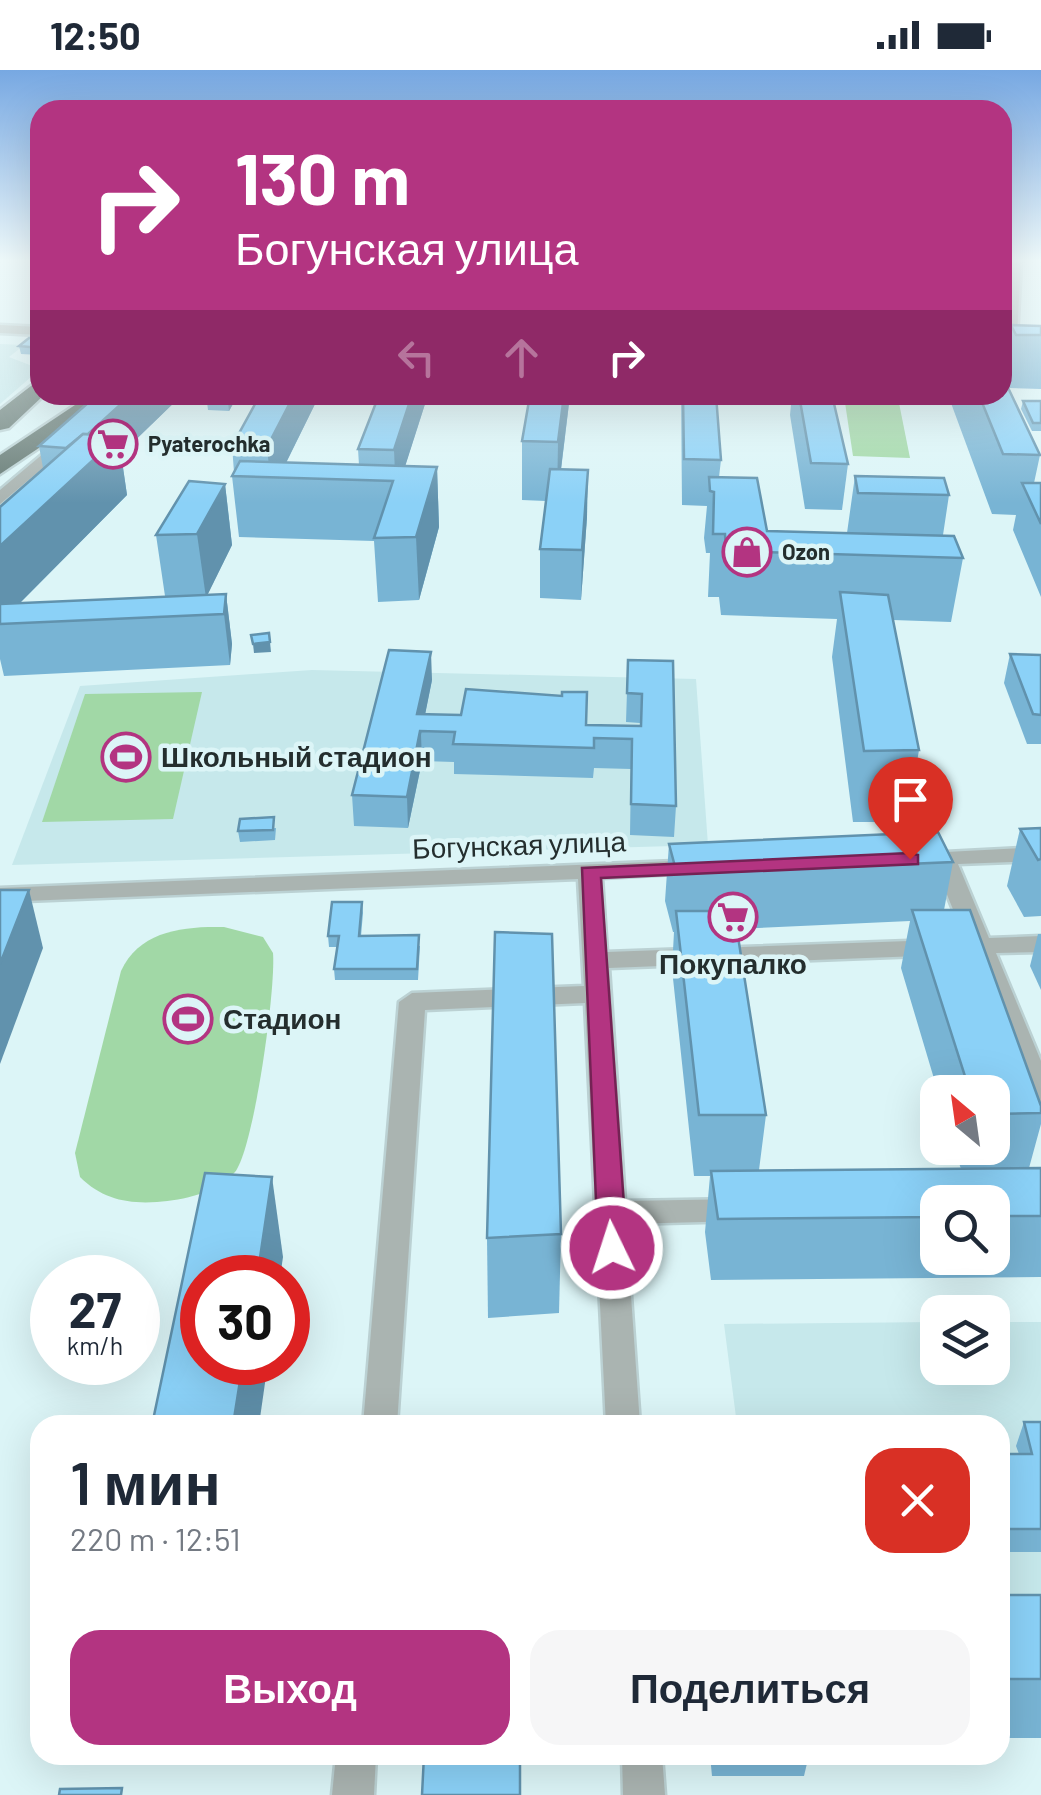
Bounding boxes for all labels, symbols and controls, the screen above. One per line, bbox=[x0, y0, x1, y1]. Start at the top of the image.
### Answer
text: 12:50 bbox=[50, 12, 141, 58]
text: 130 m bbox=[235, 135, 410, 219]
icon: right bbox=[70, 140, 200, 270]
text: Богунская улица bbox=[235, 220, 579, 274]
icon: left bbox=[389, 330, 444, 385]
icon: ahead bbox=[494, 330, 549, 385]
icon: right bbox=[599, 330, 654, 385]
supermarket icon: Pyaterochka bbox=[87, 418, 139, 470]
place label: Pyaterochka bbox=[148, 430, 270, 456]
shop icon: Ozon bbox=[721, 526, 773, 578]
place label: Ozon bbox=[782, 538, 830, 564]
sports icon: Школьный стадион bbox=[100, 731, 152, 783]
place label: Школьный стадион bbox=[161, 739, 432, 773]
pin bbox=[868, 757, 953, 860]
icon: arrive bbox=[883, 772, 938, 827]
street label: Богунская улица bbox=[412, 823, 627, 865]
supermarket icon: Покупалко bbox=[707, 891, 759, 943]
place label: Покупалко bbox=[659, 946, 807, 980]
sports icon: Стадион bbox=[162, 993, 214, 1045]
place label: Стадион bbox=[223, 1001, 342, 1035]
north arrow bbox=[920, 1075, 1010, 1165]
map controls bbox=[920, 1075, 1010, 1385]
button: search bbox=[920, 1185, 1010, 1275]
position arrow bbox=[560, 1196, 664, 1300]
speed limit sign: 30 bbox=[180, 1255, 310, 1385]
text: 27 bbox=[69, 1278, 121, 1338]
button: layers bbox=[920, 1295, 1010, 1385]
text: km/h bbox=[67, 1330, 123, 1360]
text: 1 мин bbox=[70, 1445, 221, 1517]
button: close bbox=[865, 1448, 970, 1553]
text: 220 m · 12:51 bbox=[70, 1519, 241, 1557]
button: Выход bbox=[70, 1630, 510, 1745]
button: Поделиться bbox=[530, 1630, 970, 1745]

